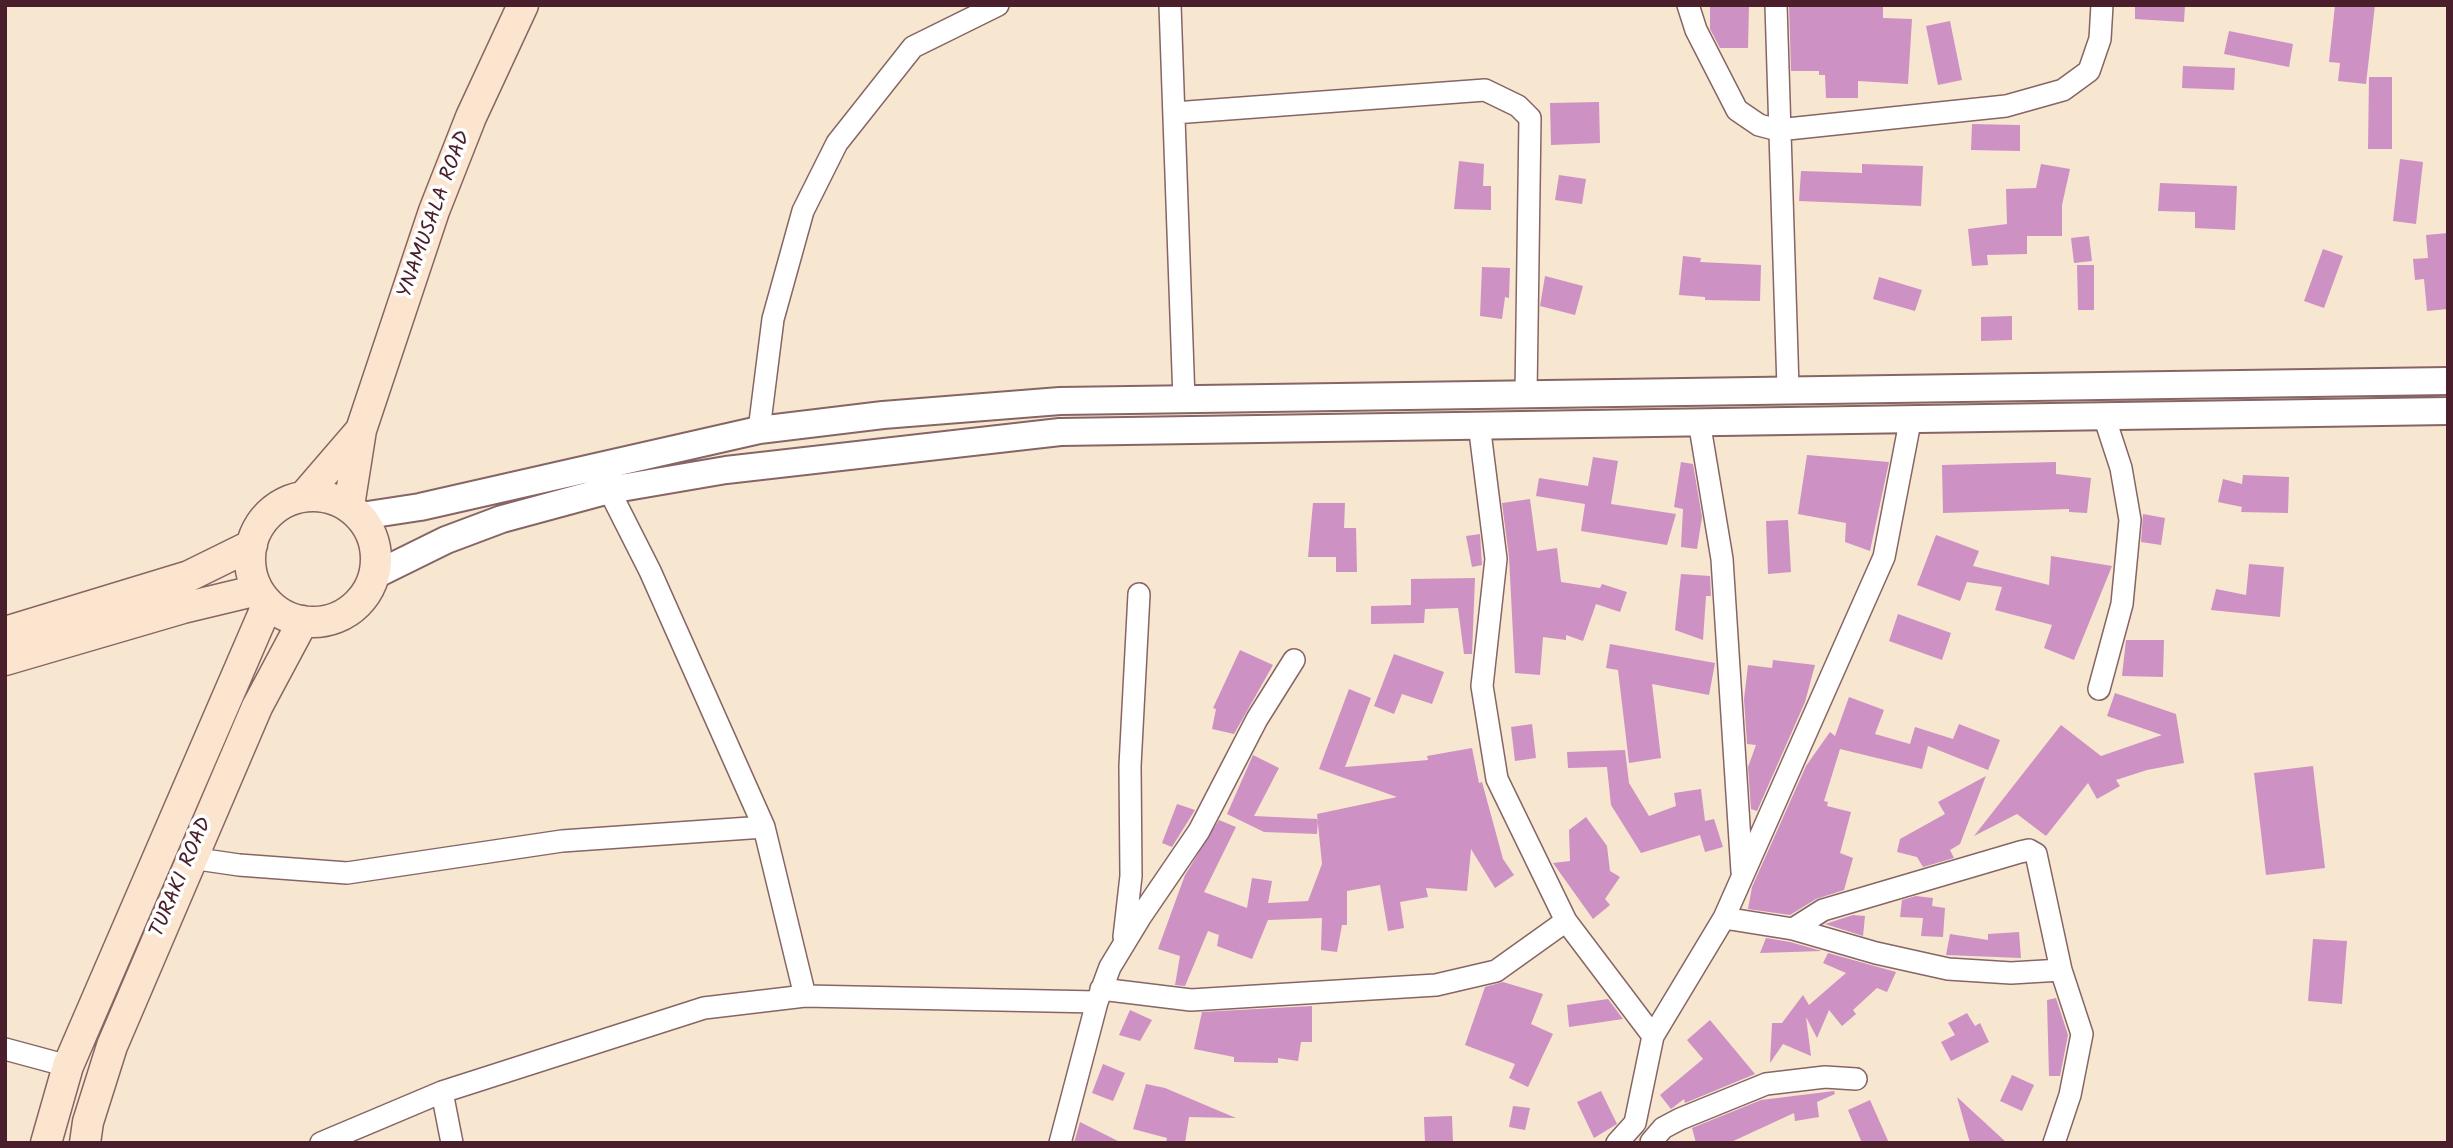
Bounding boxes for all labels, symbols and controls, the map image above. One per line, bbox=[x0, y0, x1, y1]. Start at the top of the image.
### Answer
street label: YNAMUSALA ROAD bbox=[394, 128, 478, 302]
street label: TURAKI ROAD bbox=[146, 814, 220, 942]

